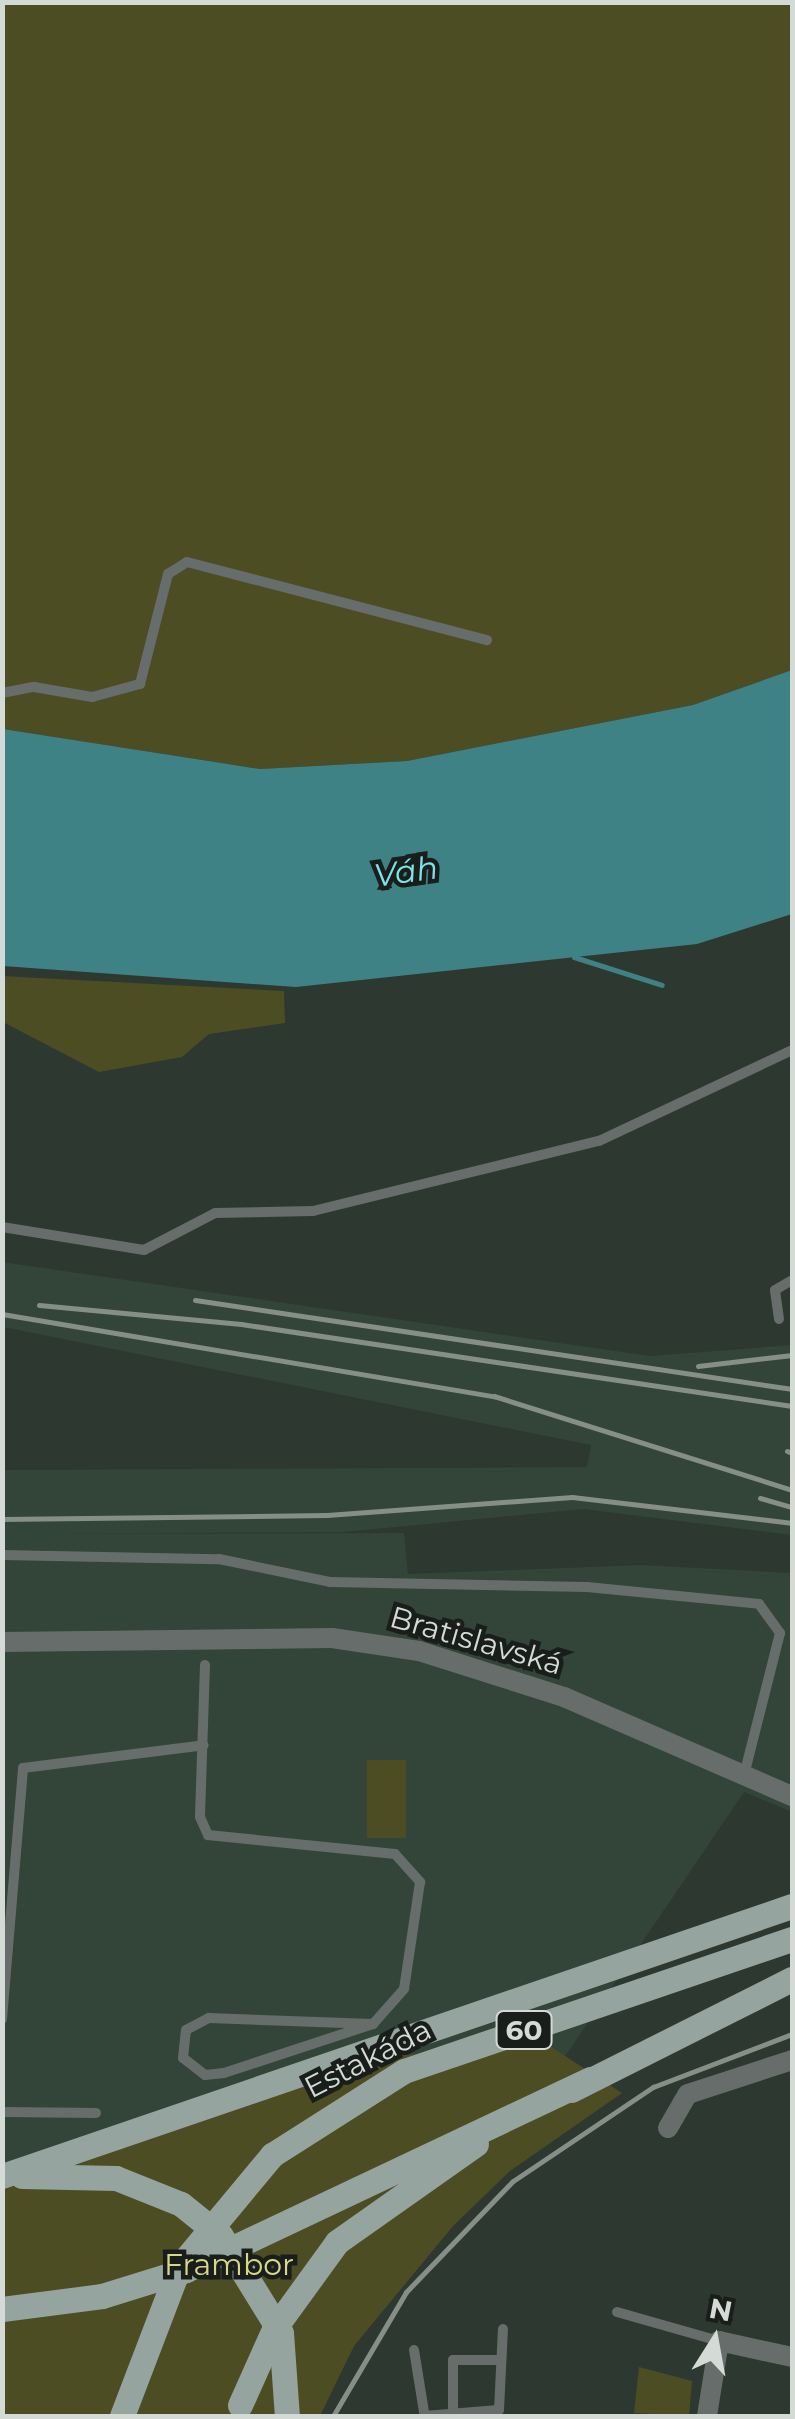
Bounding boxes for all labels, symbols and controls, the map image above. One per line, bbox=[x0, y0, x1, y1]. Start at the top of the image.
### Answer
water label: Váh bbox=[372, 849, 440, 895]
street label: Bratislavská bbox=[386, 1599, 566, 1683]
road number: 60 bbox=[494, 2007, 554, 2053]
street label: Estakáda bbox=[299, 2012, 437, 2106]
park label: Frambor bbox=[164, 2247, 294, 2283]
north arrow bbox=[665, 2289, 765, 2389]
text: N bbox=[706, 2291, 735, 2328]

